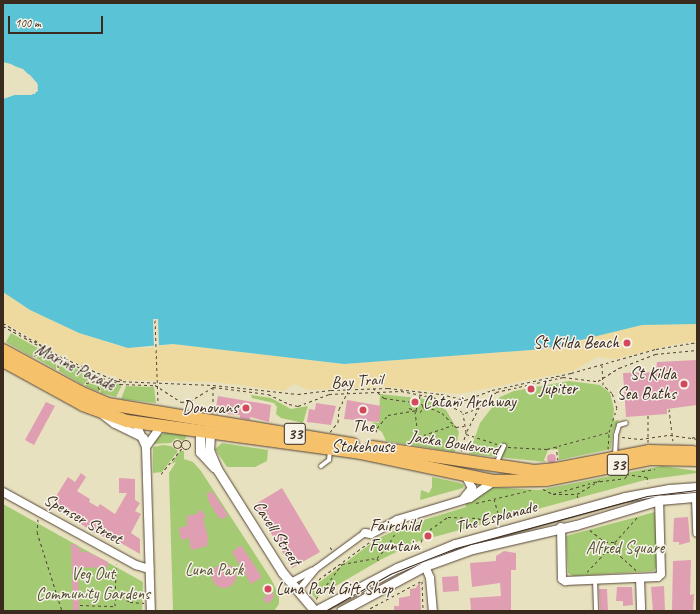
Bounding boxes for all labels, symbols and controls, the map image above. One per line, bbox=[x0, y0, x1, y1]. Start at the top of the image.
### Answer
scale bar bbox=[10, 8, 105, 34]
text: 100 m bbox=[15, 15, 41, 31]
place label: St Kilda Beach bbox=[533, 333, 619, 353]
marker: St Kilda Beach bbox=[622, 338, 632, 348]
street label: Marine Parade bbox=[32, 339, 118, 395]
place label: St Kilda Sea Baths bbox=[616, 364, 676, 404]
street label: Bay Trail bbox=[330, 369, 384, 393]
place label: Jupiter bbox=[539, 379, 577, 399]
marker: St Kilda Sea Baths bbox=[679, 379, 689, 389]
marker: Jupiter bbox=[526, 384, 536, 394]
place label: Catani Archway bbox=[423, 392, 516, 412]
marker: Catani Archway bbox=[410, 397, 420, 407]
place label: Donovans bbox=[182, 398, 238, 418]
marker: Donovans bbox=[241, 403, 251, 413]
marker: The Stokehouse bbox=[358, 405, 368, 415]
place label: The Stokehouse bbox=[331, 417, 395, 457]
road number: 33 bbox=[283, 420, 307, 448]
street label: Jacka Boulevard bbox=[407, 426, 501, 460]
road number: 33 bbox=[606, 451, 630, 479]
street label: Spenser Street bbox=[40, 489, 126, 549]
street label: The Esplanade bbox=[453, 496, 539, 538]
street label: Cavell Street bbox=[249, 497, 305, 569]
place label: Fairchild Fountain bbox=[369, 516, 420, 556]
marker: Fairchild Fountain bbox=[423, 531, 433, 541]
park label: Alfred Square bbox=[586, 538, 664, 558]
park label: Luna Park bbox=[185, 560, 243, 580]
park label: Veg Out Community Gardens bbox=[36, 564, 150, 604]
place label: Luna Park Gift Shop bbox=[276, 579, 393, 599]
marker: Luna Park Gift Shop bbox=[263, 584, 273, 594]

